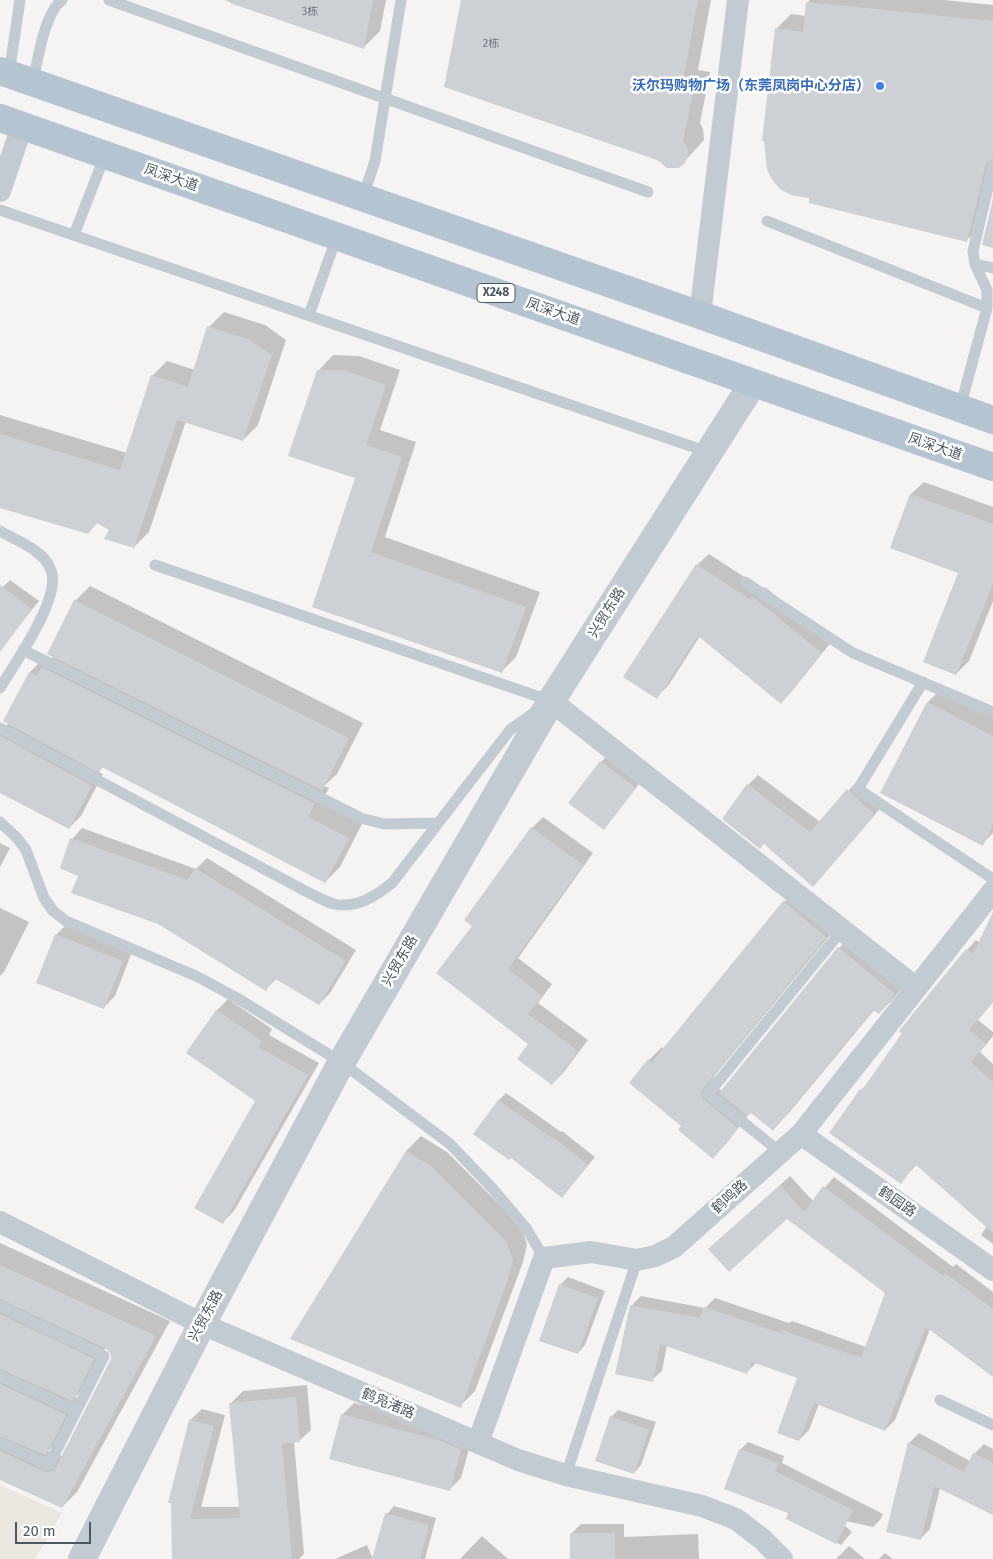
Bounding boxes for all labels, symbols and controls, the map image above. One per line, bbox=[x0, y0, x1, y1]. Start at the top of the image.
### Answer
house number: 3栋 bbox=[302, 5, 318, 19]
house number: 2栋 bbox=[483, 37, 499, 51]
place label: 沃尔玛购物广场（东莞凤岗中心分店） bbox=[632, 78, 870, 94]
marker: 沃尔玛购物广场（东莞凤岗中心分店） bbox=[874, 80, 886, 92]
street label: 凤深大道 bbox=[142, 161, 200, 195]
road number: X248 bbox=[477, 284, 515, 302]
street label: 凤深大道 bbox=[524, 295, 582, 329]
street label: 凤深大道 bbox=[906, 430, 964, 464]
street label: 兴贸东路 bbox=[585, 585, 629, 641]
street label: 兴贸东路 bbox=[379, 933, 421, 989]
street label: 鹤鸣路 bbox=[709, 1177, 751, 1217]
street label: 鹤园路 bbox=[875, 1183, 919, 1221]
street label: 兴贸东路 bbox=[185, 1287, 227, 1345]
street label: 鹤凫渚路 bbox=[359, 1385, 417, 1423]
scale bar bbox=[18, 1512, 94, 1544]
text: 20 m bbox=[23, 1522, 56, 1540]

